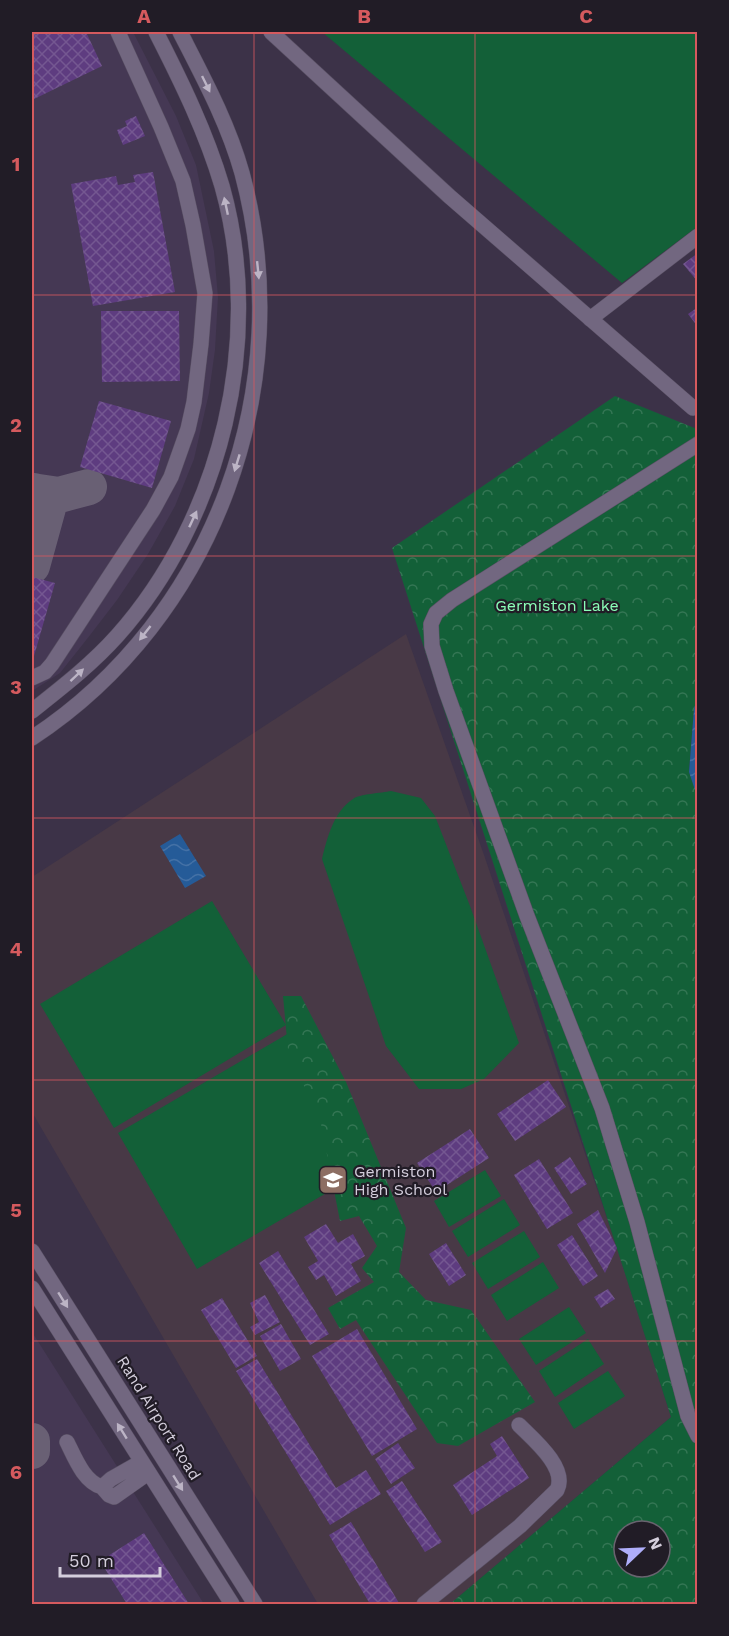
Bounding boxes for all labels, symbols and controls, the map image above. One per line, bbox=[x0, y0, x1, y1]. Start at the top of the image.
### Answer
text: A bbox=[137, 4, 151, 28]
text: B bbox=[357, 4, 371, 28]
text: C bbox=[579, 4, 593, 28]
one-way arrow bbox=[202, 75, 211, 92]
text: 1 bbox=[12, 152, 20, 176]
one-way arrow bbox=[221, 197, 231, 215]
one-way arrow bbox=[253, 261, 263, 280]
text: 2 bbox=[10, 413, 22, 437]
one-way arrow bbox=[232, 454, 241, 472]
one-way arrow bbox=[188, 511, 197, 528]
park label: Germiston Lake bbox=[495, 596, 619, 615]
one-way arrow bbox=[140, 626, 152, 641]
one-way arrow bbox=[69, 669, 84, 682]
text: 3 bbox=[10, 675, 22, 699]
text: 4 bbox=[10, 937, 23, 961]
place label: Germiston High School bbox=[354, 1162, 447, 1199]
school or university icon: Germiston High School bbox=[317, 1164, 349, 1196]
text: 5 bbox=[10, 1198, 22, 1222]
one-way arrow bbox=[57, 1292, 68, 1308]
street label: Rand Airport Road bbox=[113, 1352, 205, 1484]
one-way arrow bbox=[116, 1423, 127, 1439]
text: 6 bbox=[10, 1460, 22, 1484]
one-way arrow bbox=[173, 1475, 184, 1491]
north arrow bbox=[612, 1519, 672, 1579]
text: N bbox=[644, 1534, 666, 1553]
scale bar bbox=[60, 1540, 160, 1578]
text: 50 m bbox=[69, 1550, 114, 1571]

